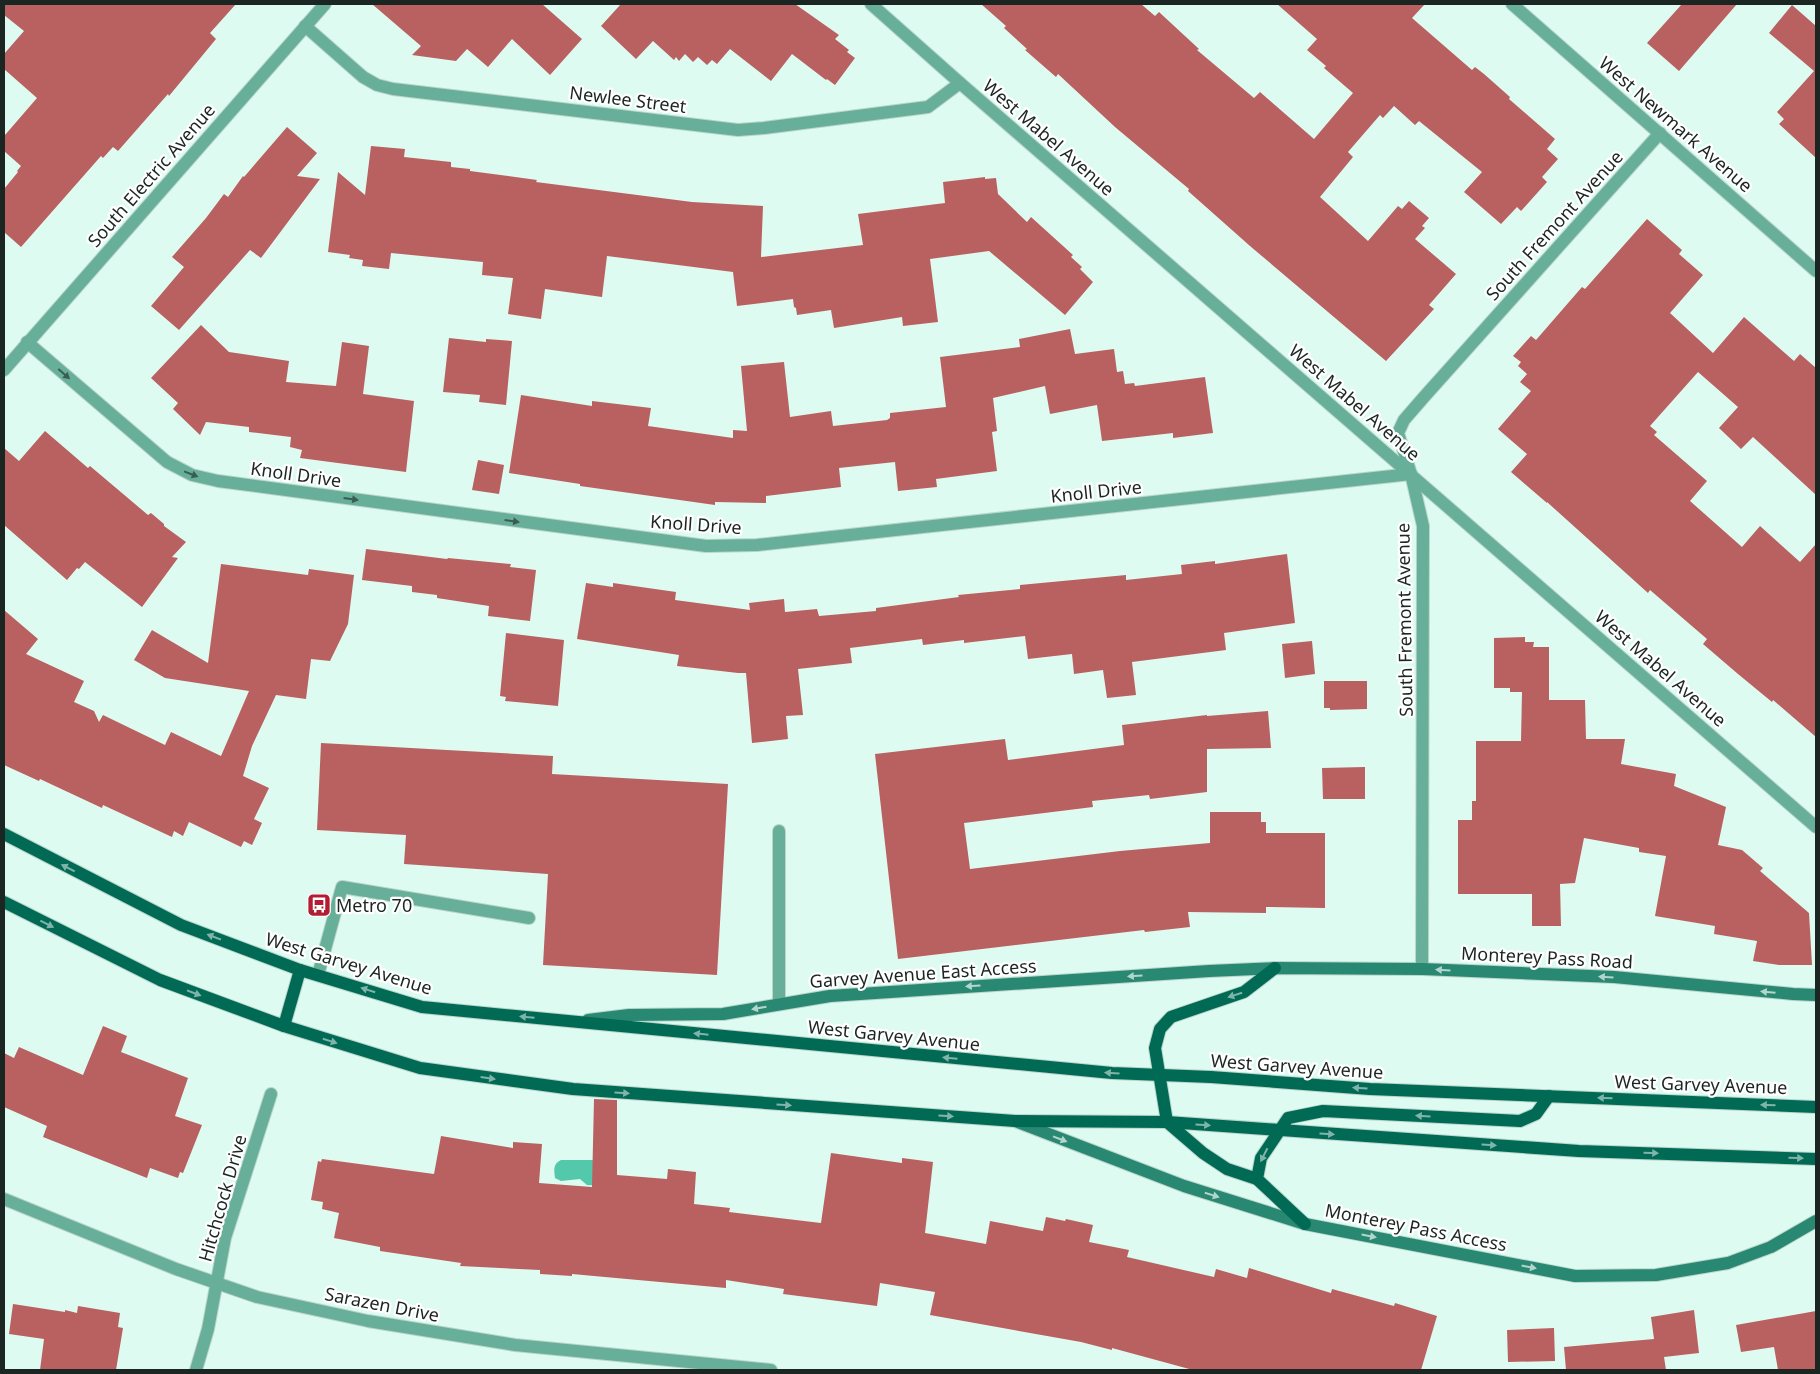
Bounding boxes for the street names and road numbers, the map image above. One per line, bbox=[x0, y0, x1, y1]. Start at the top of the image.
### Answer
street label: West Newmark Avenue bbox=[1594, 51, 1758, 197]
street label: West Mabel Avenue bbox=[978, 73, 1120, 201]
street label: Newlee Street bbox=[568, 80, 688, 118]
street label: South Electric Avenue bbox=[82, 98, 220, 252]
street label: South Fremont Avenue bbox=[1480, 145, 1628, 305]
street label: West Mabel Avenue bbox=[1284, 338, 1426, 466]
street label: Knoll Drive bbox=[249, 456, 343, 492]
street label: Knoll Drive bbox=[1049, 474, 1143, 508]
street label: Knoll Drive bbox=[649, 509, 743, 539]
street label: South Fremont Avenue bbox=[1390, 523, 1418, 717]
street label: West Mabel Avenue bbox=[1590, 604, 1732, 732]
street label: West Garvey Avenue bbox=[263, 926, 435, 1000]
street label: Monterey Pass Road bbox=[1461, 941, 1633, 973]
street label: Garvey Avenue East Access bbox=[809, 953, 1037, 993]
street label: West Garvey Avenue bbox=[807, 1014, 981, 1056]
street label: West Garvey Avenue bbox=[1210, 1048, 1384, 1084]
street label: West Garvey Avenue bbox=[1614, 1069, 1788, 1099]
street label: Hitchcock Drive bbox=[192, 1132, 252, 1264]
street label: Monterey Pass Access bbox=[1323, 1198, 1509, 1256]
street label: Sarazen Drive bbox=[323, 1281, 441, 1327]

